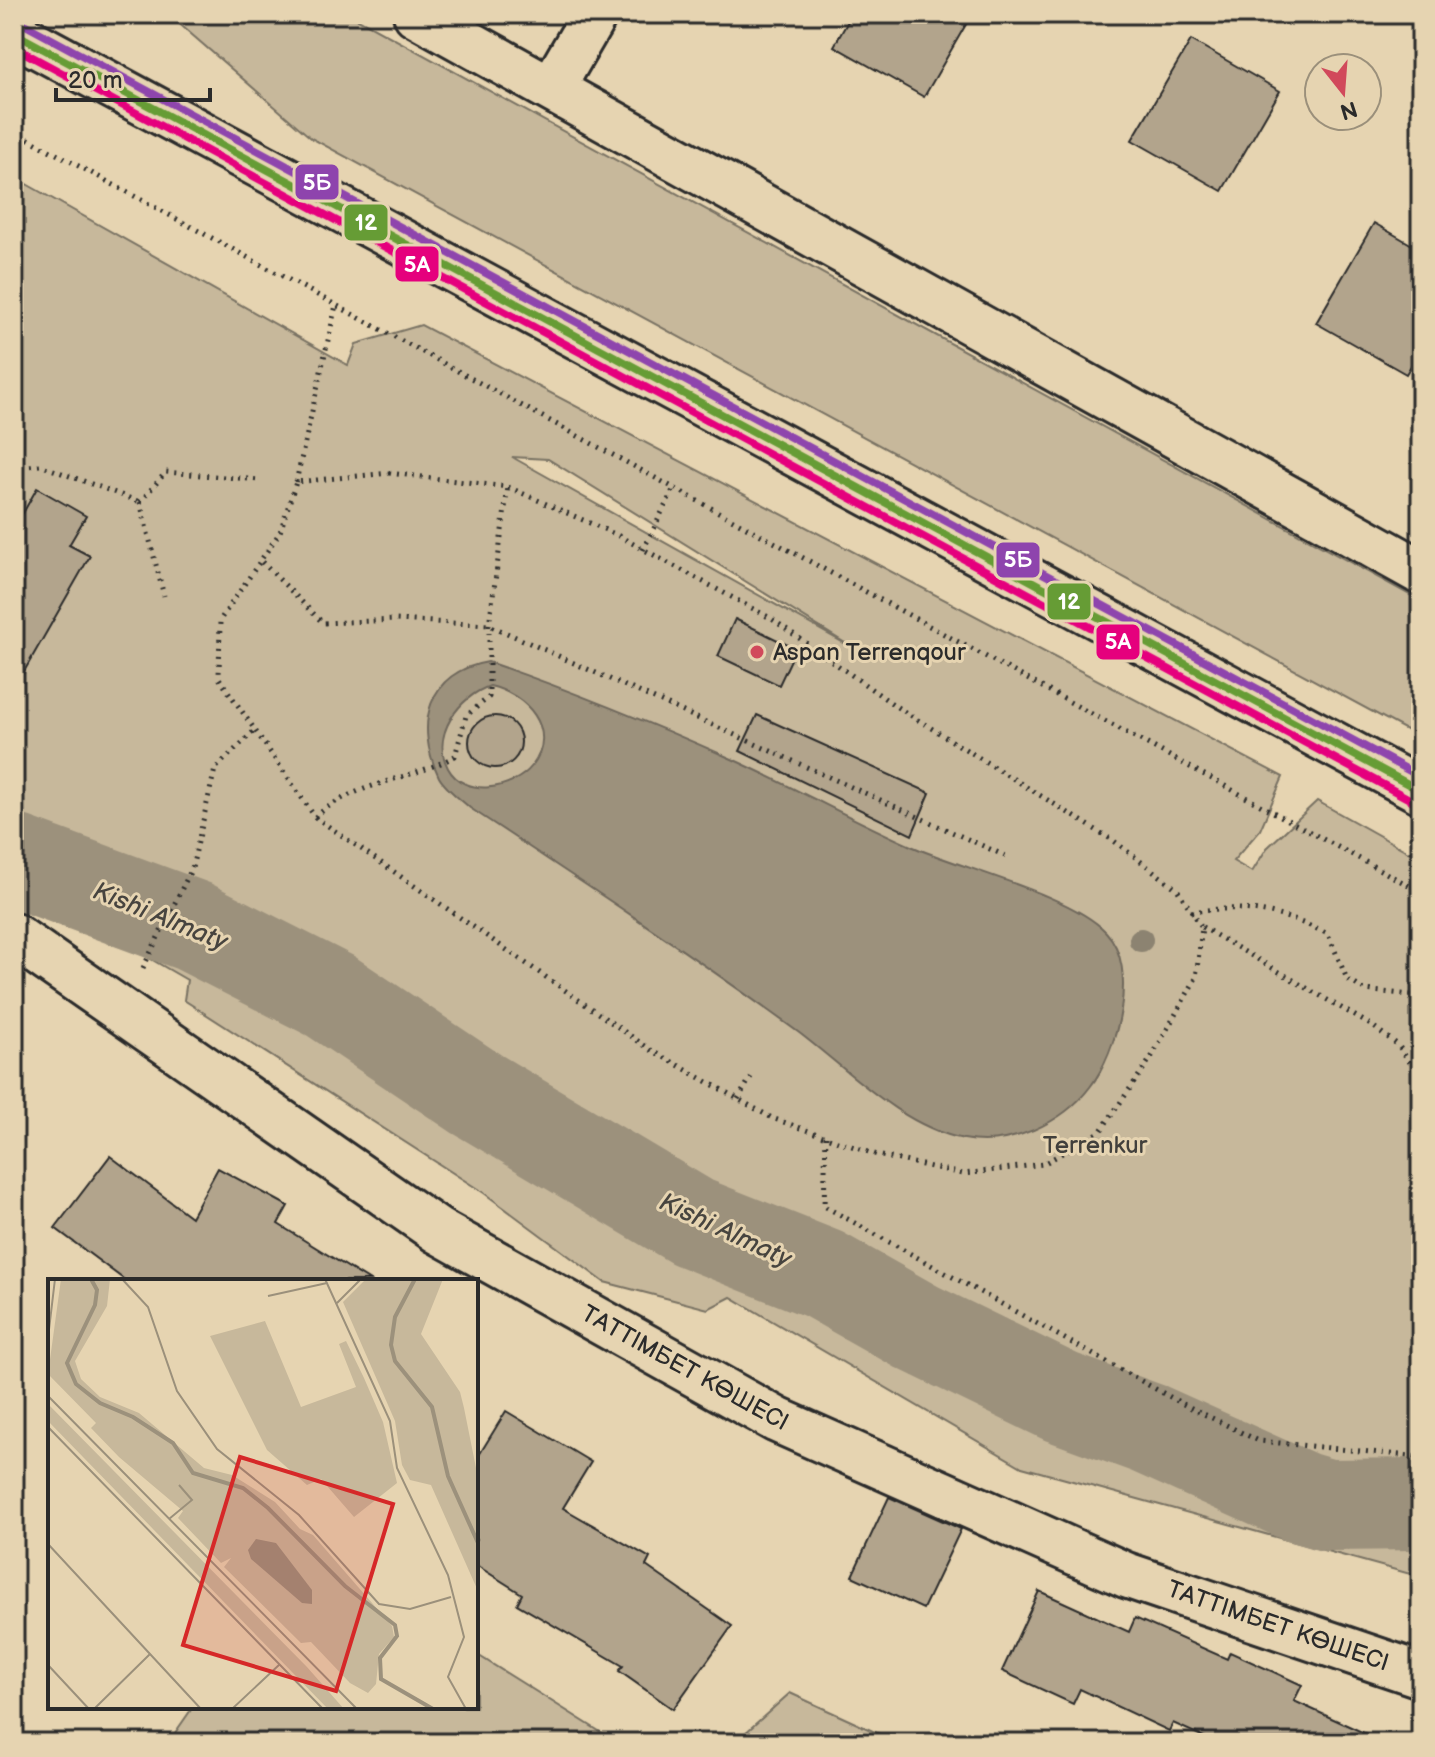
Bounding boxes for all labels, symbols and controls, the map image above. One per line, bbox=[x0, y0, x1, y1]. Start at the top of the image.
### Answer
scale bar bbox=[56, 52, 210, 102]
north arrow bbox=[1303, 52, 1383, 132]
text: 20 m bbox=[68, 66, 123, 95]
text: N bbox=[1337, 94, 1360, 125]
line badge: 5Б bbox=[294, 163, 340, 201]
text: 5Б bbox=[303, 170, 332, 197]
line badge: 12 bbox=[343, 203, 389, 242]
text: 12 bbox=[355, 210, 377, 237]
line badge: 5А bbox=[394, 245, 440, 283]
text: 5А bbox=[404, 252, 430, 279]
line badge: 5Б bbox=[995, 541, 1041, 579]
text: 5Б bbox=[1004, 547, 1033, 574]
line badge: 12 bbox=[1046, 582, 1092, 621]
text: 12 bbox=[1058, 589, 1080, 616]
line badge: 5А bbox=[1095, 623, 1141, 661]
text: 5А bbox=[1105, 629, 1131, 656]
place label: Aspan Terrenqour bbox=[773, 638, 966, 667]
marker: Aspan Terrenqour bbox=[748, 643, 766, 661]
water label: Kіshі Almaty bbox=[88, 876, 233, 959]
park label: Terrenkur bbox=[1043, 1131, 1148, 1160]
water label: Kіshі Almaty bbox=[654, 1187, 797, 1276]
inset map bbox=[48, 1279, 478, 1709]
street label: ТАТТІМБЕТ КӨШЕСІ bbox=[576, 1299, 794, 1437]
street label: ТАТТІМБЕТ КӨШЕСІ bbox=[1163, 1574, 1393, 1678]

